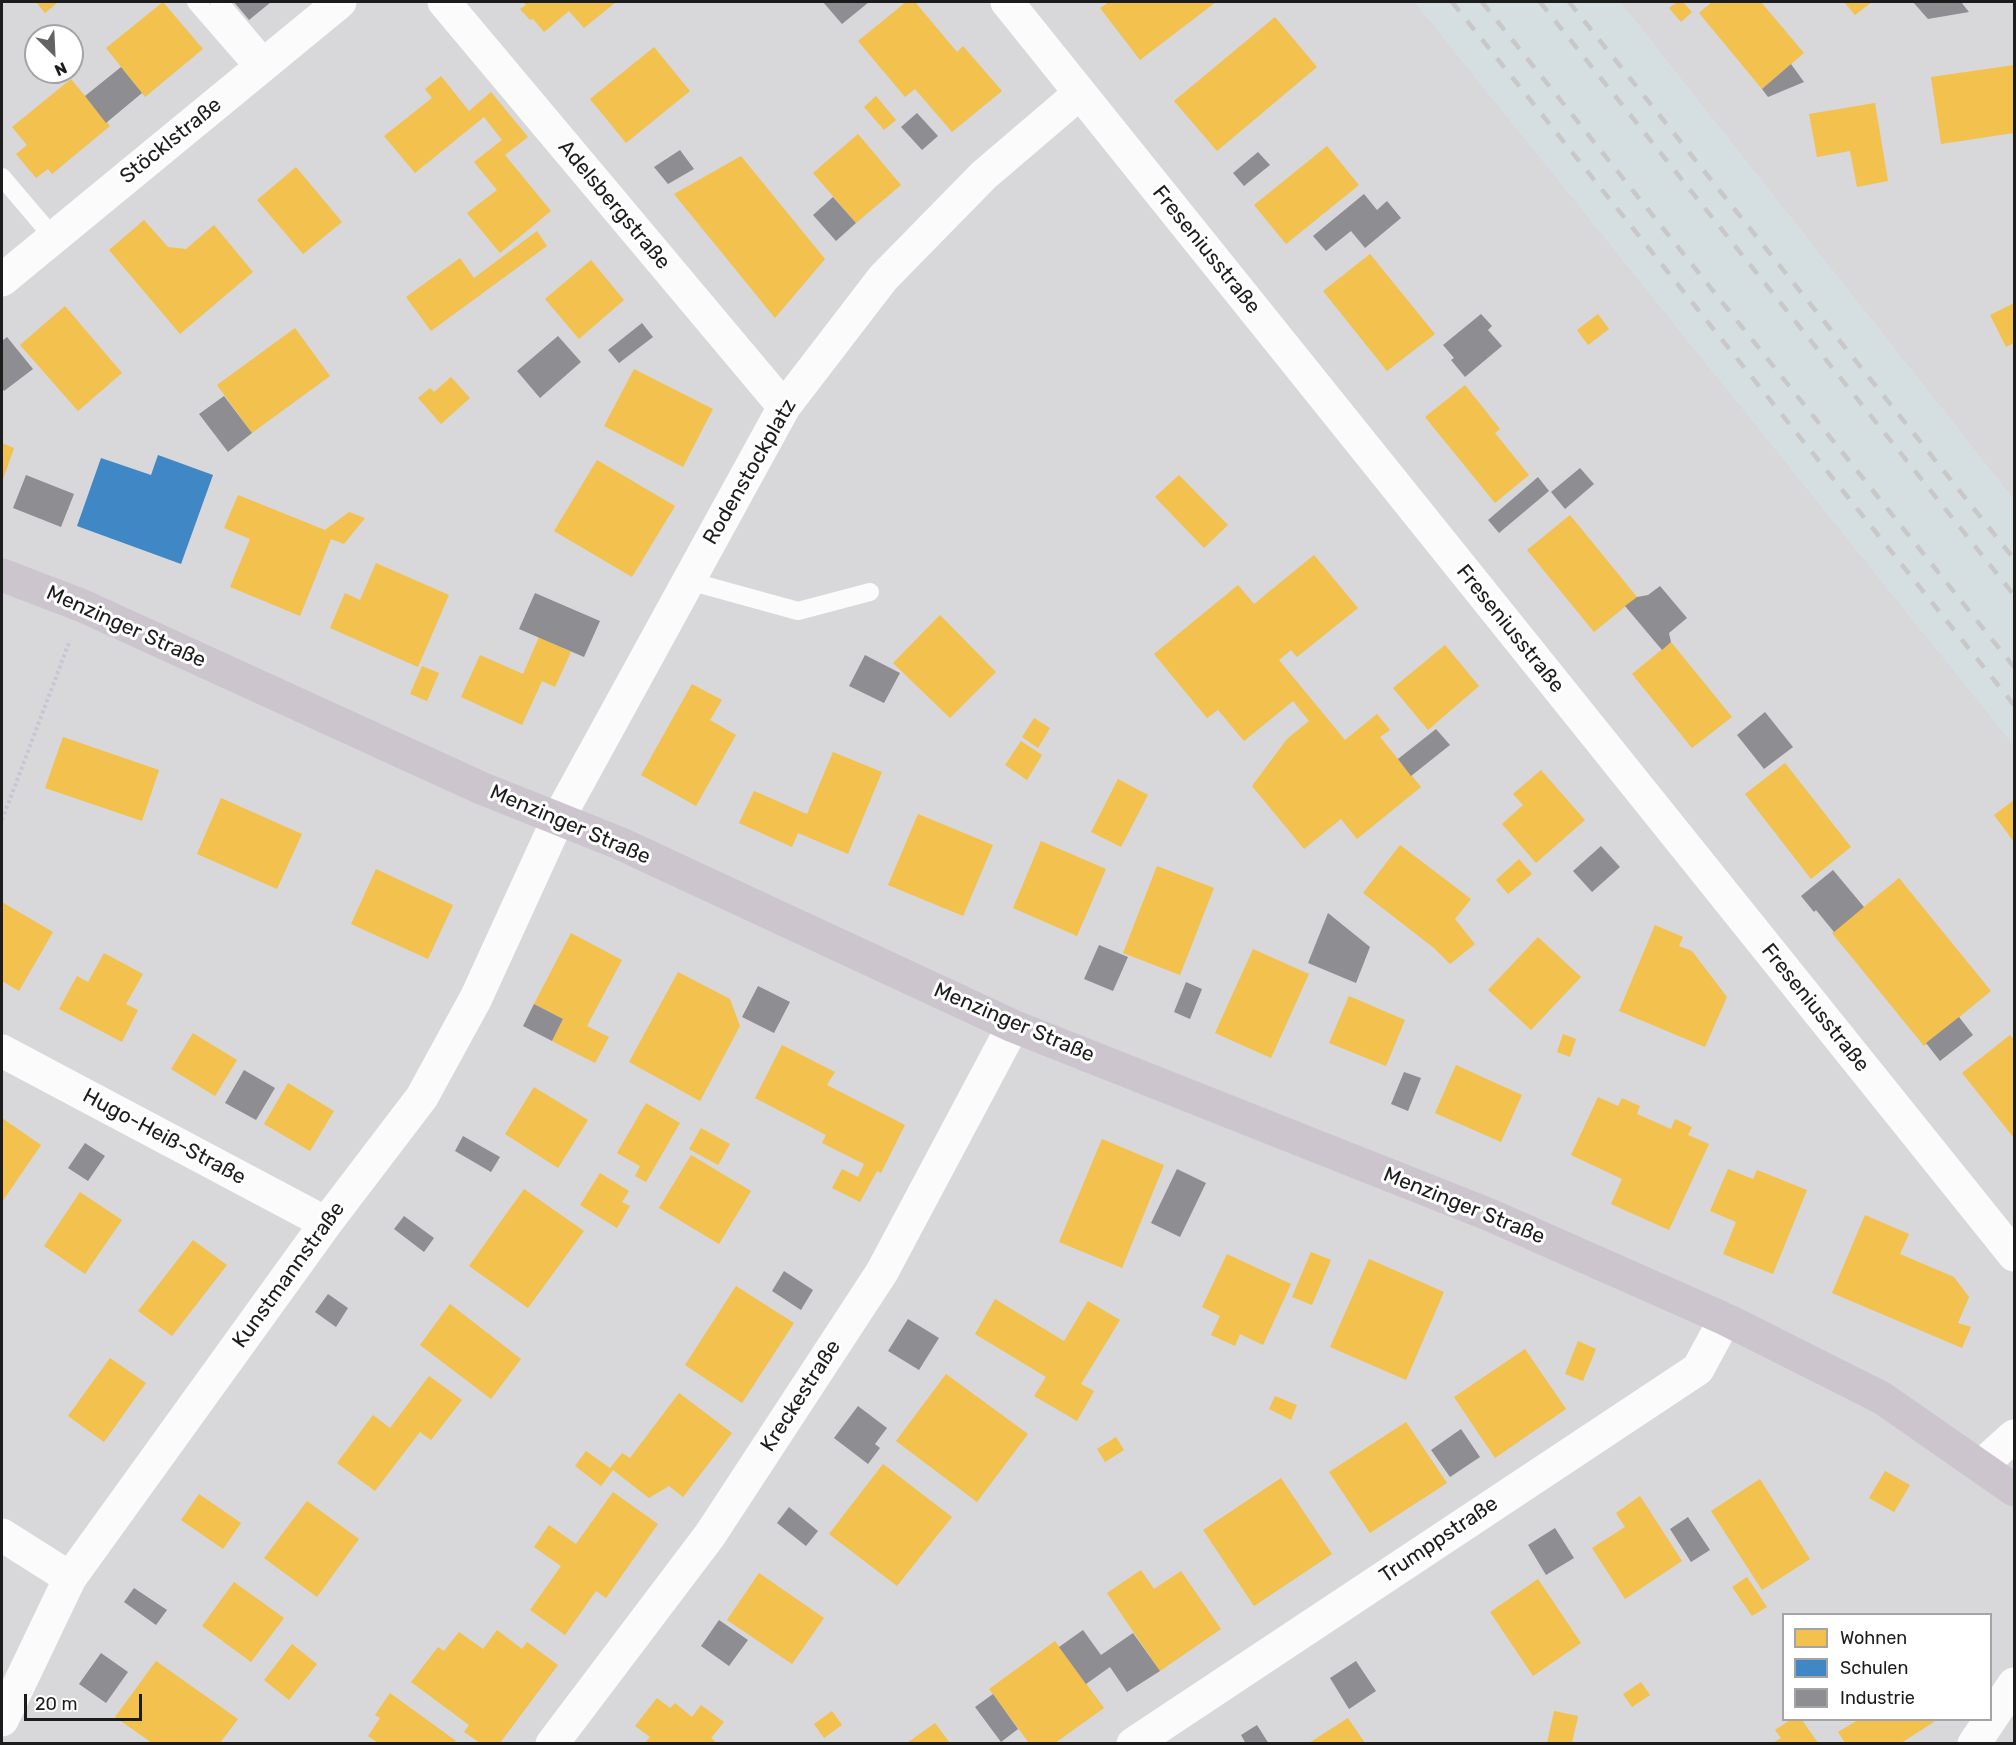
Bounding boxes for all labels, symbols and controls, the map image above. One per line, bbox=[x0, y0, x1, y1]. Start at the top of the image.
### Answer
north arrow bbox=[24, 24, 84, 84]
text: N bbox=[52, 58, 70, 80]
street label: Stöcklstraße bbox=[115, 92, 227, 190]
street label: Adelsbergstraße bbox=[553, 135, 675, 275]
street label: Freseniusstraße bbox=[1147, 181, 1265, 319]
street label: Rodenstockplatz bbox=[698, 395, 802, 549]
street label: Freseniusstraße bbox=[1451, 560, 1569, 698]
street label: Menzinger Straße bbox=[42, 581, 210, 673]
street label: Menzinger Straße bbox=[486, 780, 654, 870]
street label: Freseniusstraße bbox=[1756, 939, 1874, 1077]
street label: Menzinger Straße bbox=[930, 978, 1098, 1068]
street label: Hugo-Heiß-Straße bbox=[78, 1083, 250, 1191]
street label: Menzinger Straße bbox=[1380, 1162, 1548, 1250]
street label: Kunstmannstraße bbox=[227, 1197, 351, 1353]
street label: Kreckestraße bbox=[756, 1335, 846, 1457]
street label: Trumppstraße bbox=[1375, 1491, 1503, 1589]
legend bbox=[1782, 1613, 1992, 1721]
text: Wohnen bbox=[1840, 1627, 1907, 1649]
text: Schulen bbox=[1840, 1657, 1908, 1679]
scale bar bbox=[27, 1682, 146, 1720]
text: Industrie bbox=[1840, 1687, 1915, 1709]
text: 20 m bbox=[35, 1693, 77, 1715]

